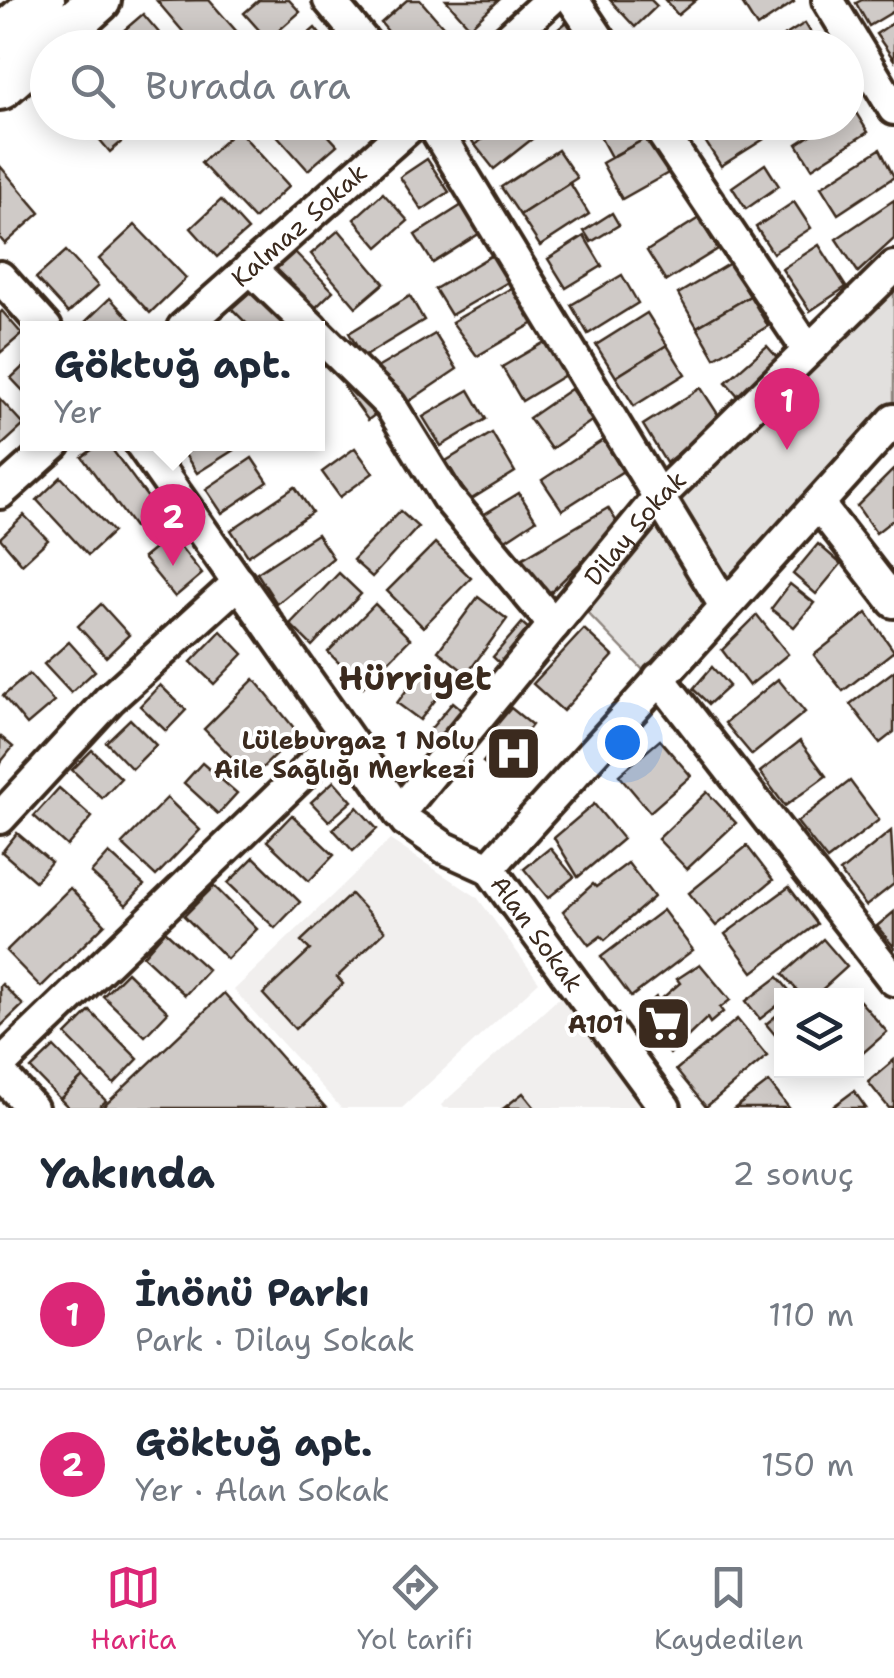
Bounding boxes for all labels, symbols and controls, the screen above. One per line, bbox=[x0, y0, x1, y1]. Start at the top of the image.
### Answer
search box bbox=[30, 30, 864, 140]
icon: search bbox=[65, 58, 120, 113]
text: Burada ara bbox=[145, 60, 351, 111]
street label: Kalmaz Sokak bbox=[224, 156, 374, 295]
popup bbox=[20, 321, 325, 451]
text: Göktuğ apt. bbox=[54, 339, 291, 390]
pin: 1 bbox=[754, 368, 820, 450]
text: Yer bbox=[54, 390, 102, 433]
street label: Dilay Sokak bbox=[576, 463, 693, 592]
pin: 2 bbox=[140, 484, 206, 566]
district label: Hürriyet bbox=[338, 654, 492, 701]
your location bbox=[597, 717, 648, 768]
place label: Lüleburgaz 1 Nolu Aile Sağlığı Merkezi bbox=[214, 723, 475, 786]
hospital icon: Lüleburgaz 1 Nolu Aile Sağlığı Merkezi bbox=[484, 724, 544, 784]
street label: Alan Sokak bbox=[483, 868, 591, 999]
map controls bbox=[774, 988, 864, 1078]
button: layers bbox=[774, 988, 864, 1078]
supermarket icon: A101 bbox=[633, 994, 693, 1054]
place label: A101 bbox=[568, 1007, 624, 1041]
text: Yakında bbox=[40, 1145, 215, 1201]
text: 2 sonuç bbox=[732, 1152, 854, 1195]
text: İnönü Parkı bbox=[135, 1267, 370, 1318]
text: 1 bbox=[65, 1293, 80, 1336]
text: 110 m bbox=[768, 1293, 854, 1336]
text: Park · Dilay Sokak bbox=[135, 1318, 415, 1361]
text: Göktuğ apt. bbox=[135, 1417, 373, 1468]
text: 2 bbox=[61, 1443, 84, 1486]
text: 150 m bbox=[761, 1443, 854, 1486]
text: Yer · Alan Sokak bbox=[135, 1468, 390, 1511]
tab: Harita bbox=[90, 1560, 176, 1658]
tab: Yol tarifi bbox=[357, 1560, 473, 1658]
tab: Kaydedilen bbox=[654, 1560, 804, 1658]

